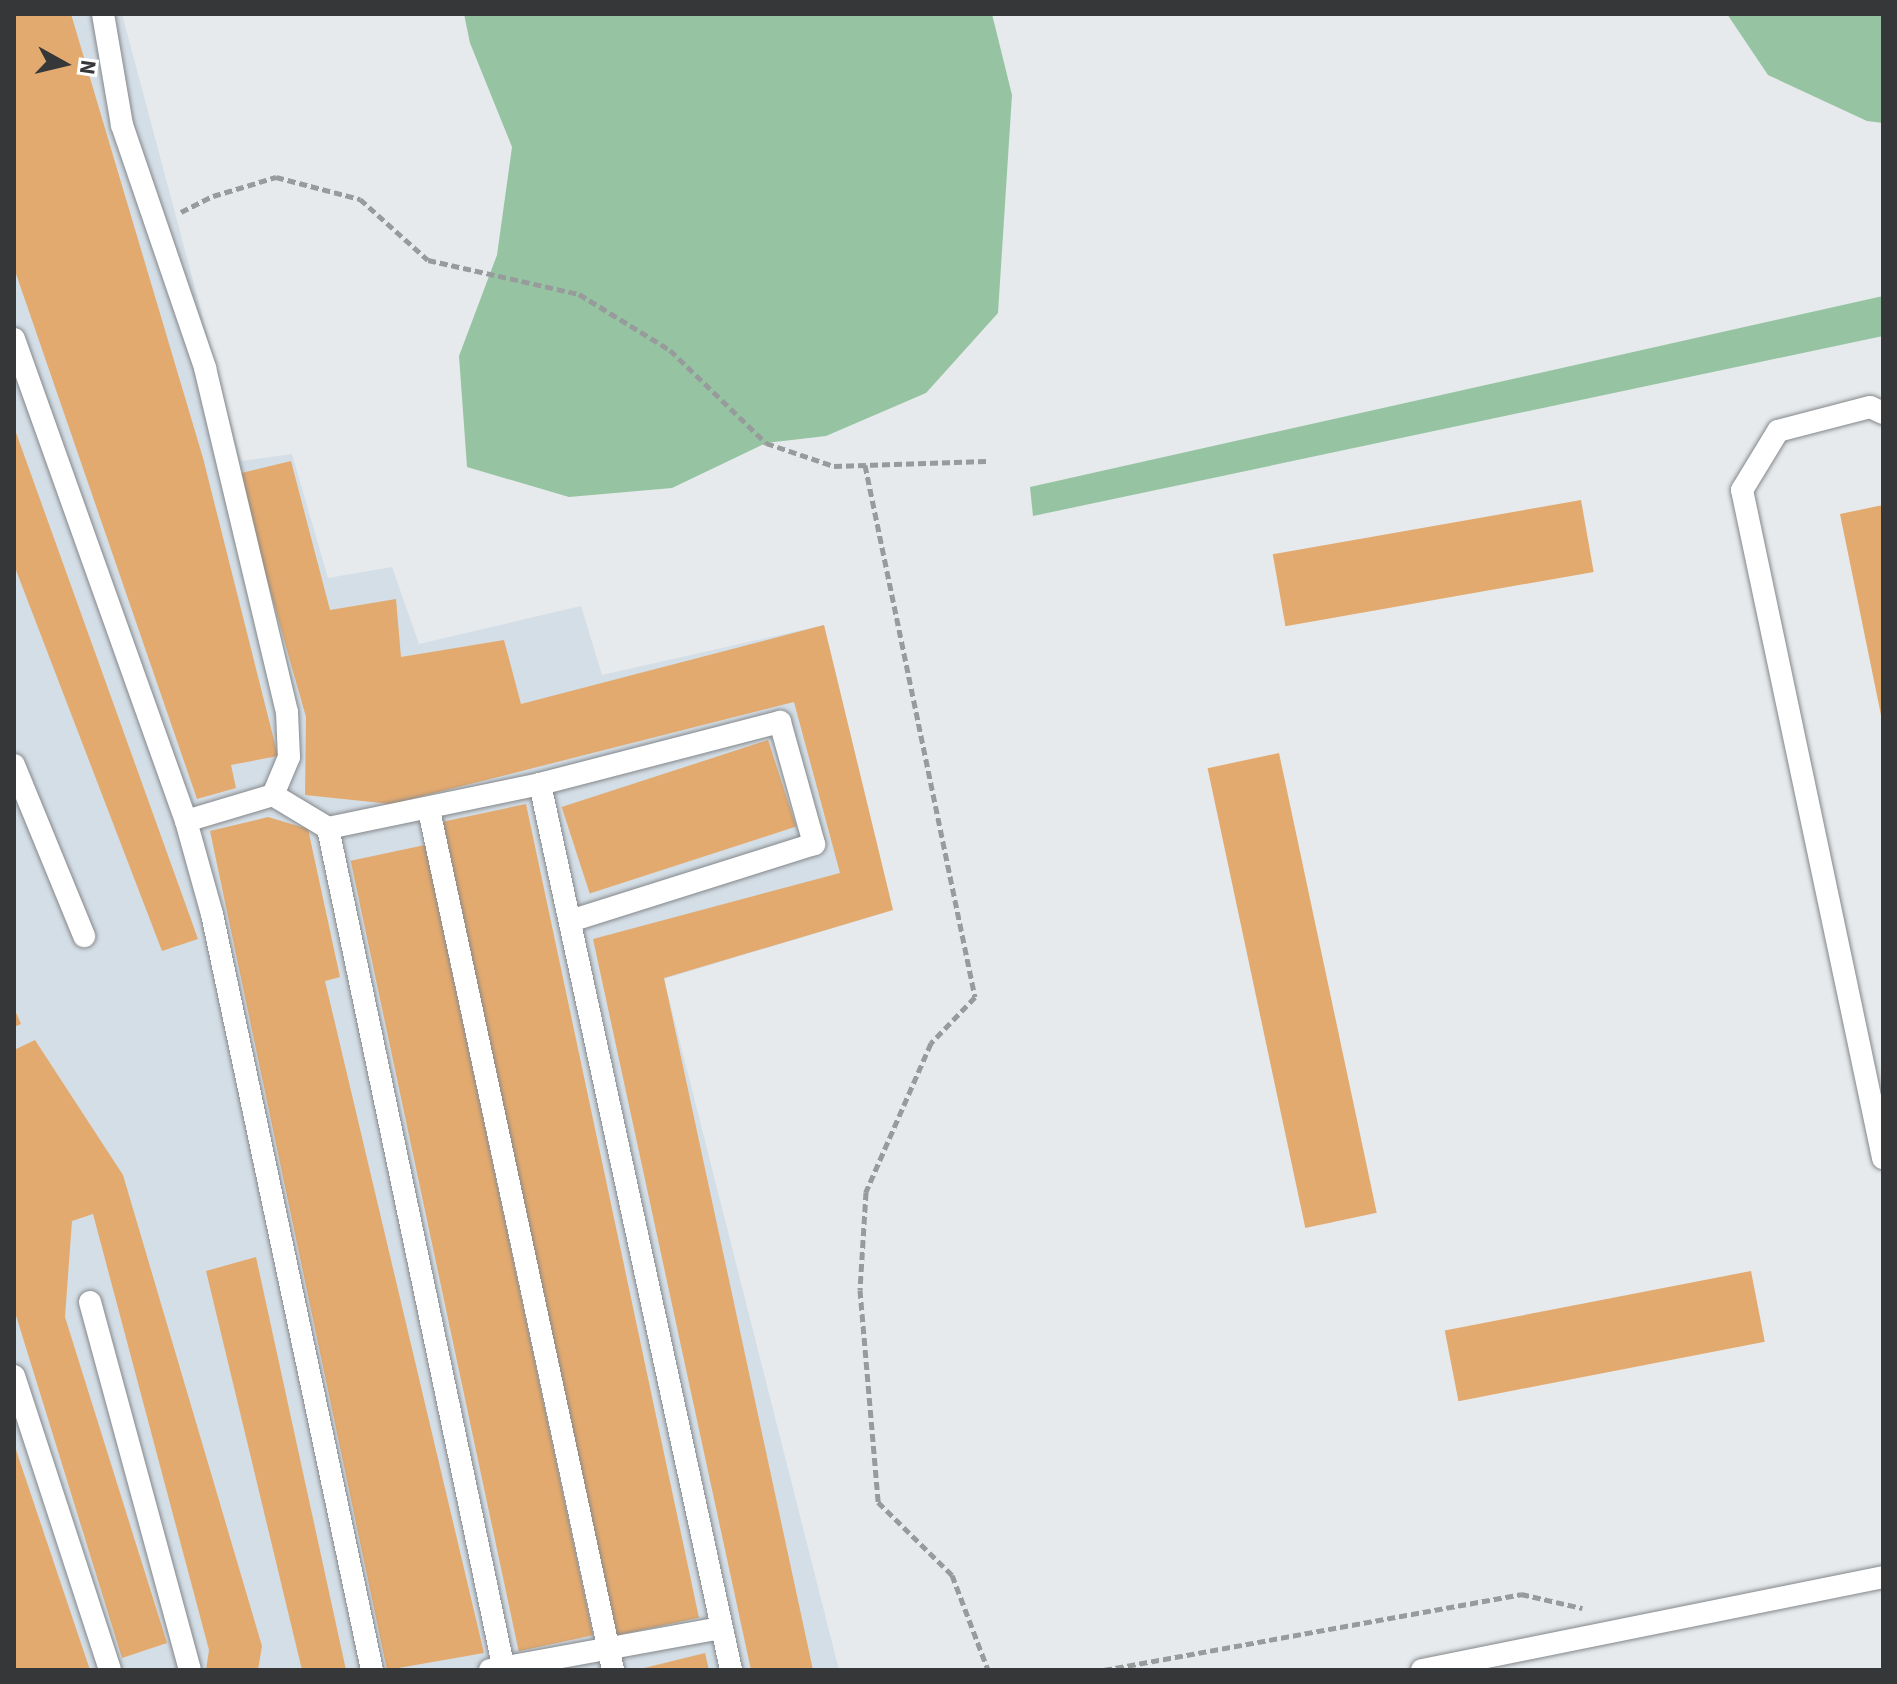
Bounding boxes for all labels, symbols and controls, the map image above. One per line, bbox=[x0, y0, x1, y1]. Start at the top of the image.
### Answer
north arrow bbox=[24, 24, 104, 104]
text: N bbox=[71, 58, 105, 77]

